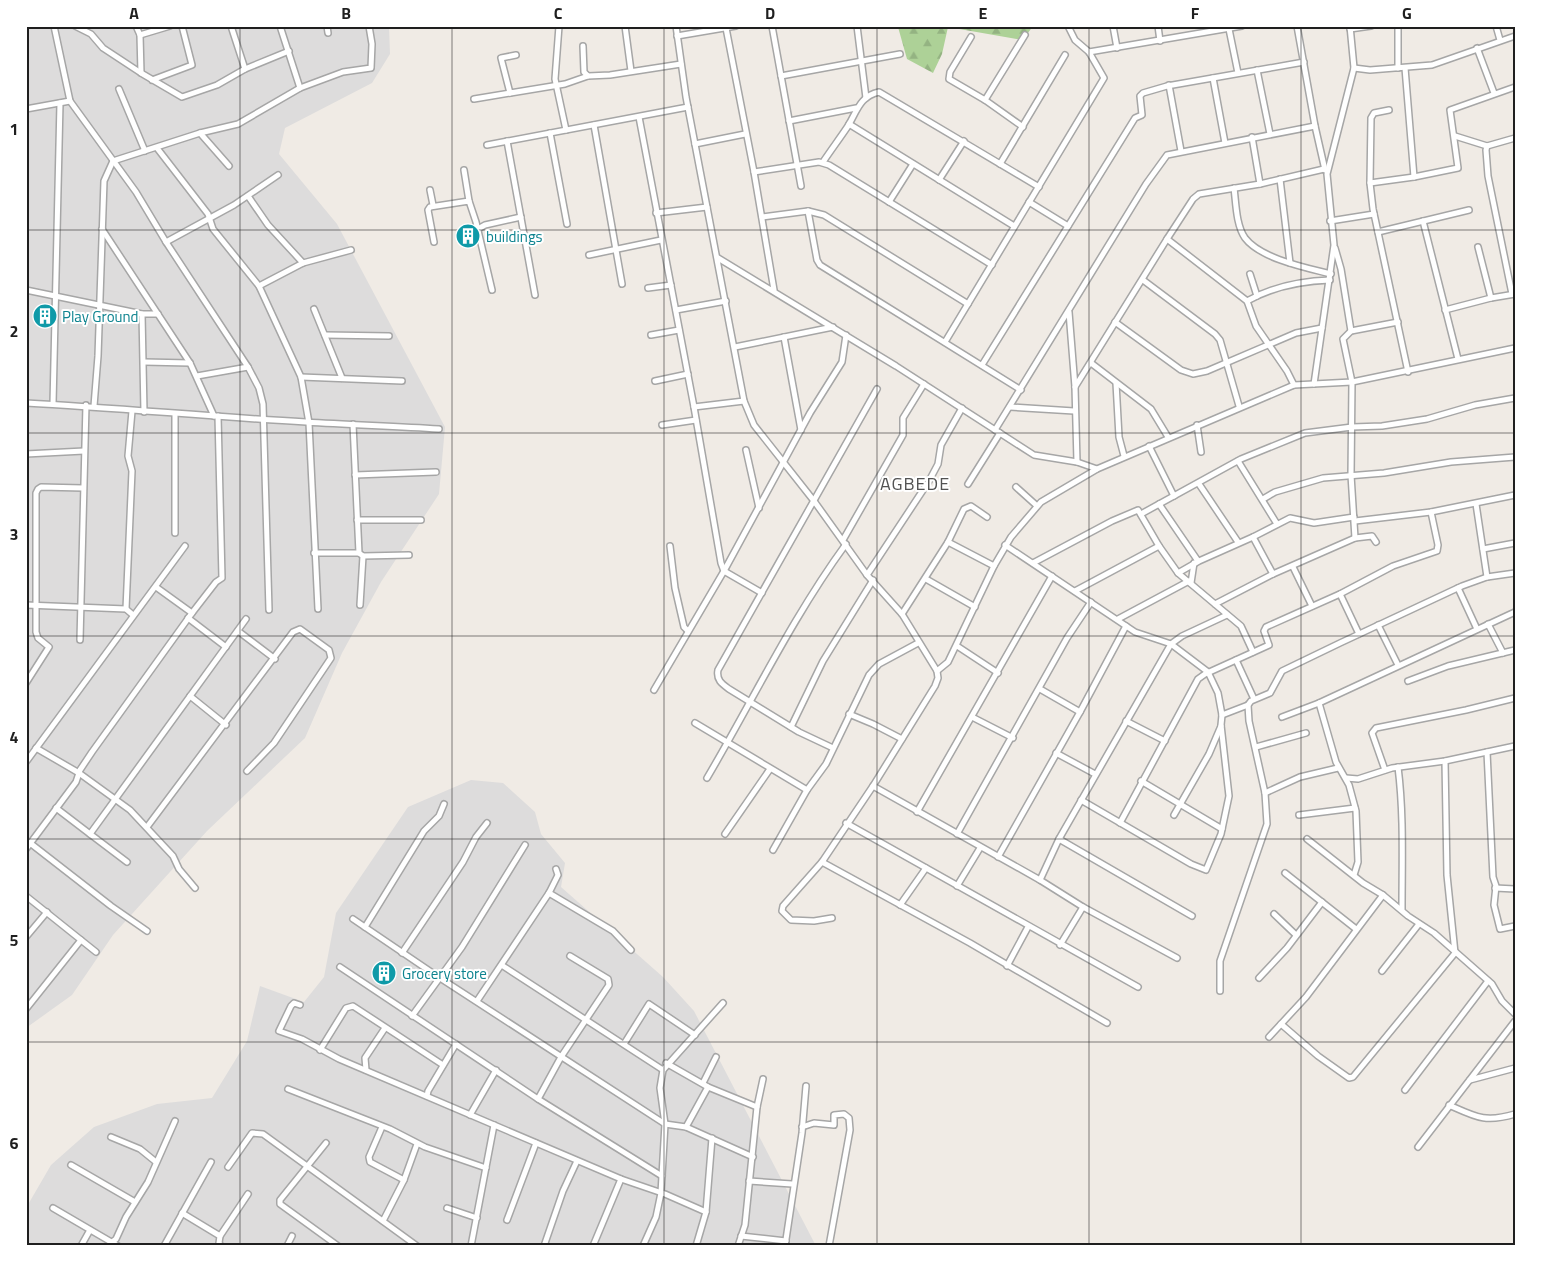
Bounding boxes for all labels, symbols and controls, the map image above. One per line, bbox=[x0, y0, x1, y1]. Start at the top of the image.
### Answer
text: A bbox=[129, 1, 139, 25]
text: B bbox=[341, 1, 351, 25]
text: C bbox=[554, 1, 563, 25]
text: D bbox=[765, 1, 775, 25]
text: E bbox=[979, 1, 988, 25]
text: F bbox=[1191, 1, 1200, 25]
text: G bbox=[1402, 1, 1412, 25]
text: 1 bbox=[10, 117, 18, 141]
building icon: buildings bbox=[455, 223, 481, 249]
place label: buildings bbox=[486, 225, 543, 248]
building icon: Play Ground bbox=[32, 303, 58, 329]
place label: Play Ground bbox=[62, 305, 139, 328]
text: 2 bbox=[10, 319, 18, 343]
district label: AGBEDE bbox=[880, 470, 950, 497]
text: 3 bbox=[10, 522, 18, 546]
text: 4 bbox=[10, 725, 19, 749]
text: 5 bbox=[10, 928, 19, 952]
building icon: Grocery store bbox=[371, 960, 397, 986]
place label: Grocery store bbox=[402, 962, 487, 985]
text: 6 bbox=[10, 1131, 19, 1155]

